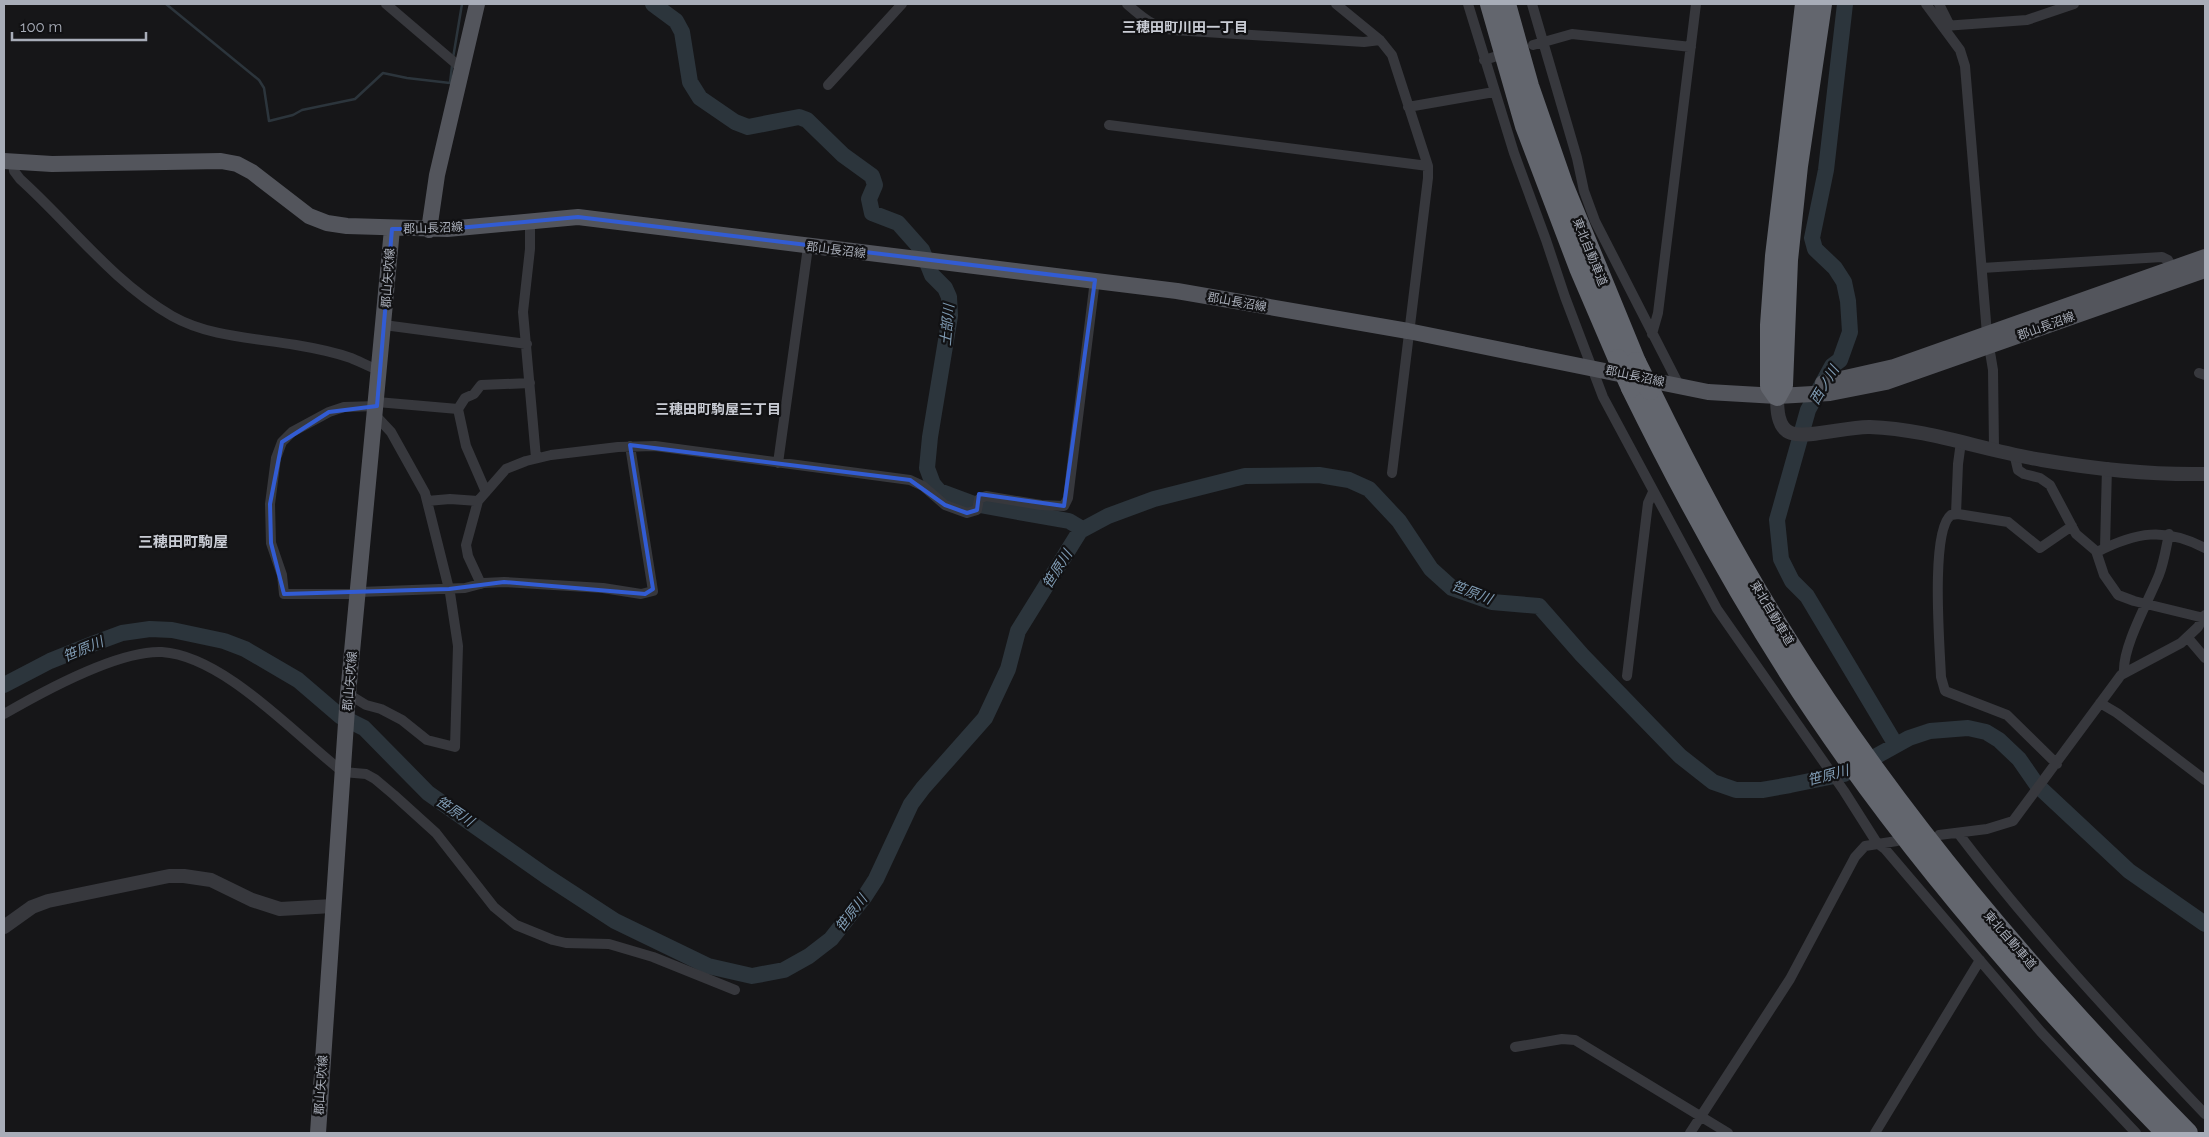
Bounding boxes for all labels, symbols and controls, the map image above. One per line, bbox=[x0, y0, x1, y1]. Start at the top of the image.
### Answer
scale bar bbox=[12, 10, 146, 42]
text: 100 m bbox=[20, 18, 62, 36]
district label: 三穂田町川田一丁目 bbox=[1122, 19, 1248, 35]
street label: 東北自動車道 bbox=[1570, 216, 1610, 288]
street label: 郡山長沼線 bbox=[403, 220, 463, 236]
street label: 郡山長沼線 bbox=[805, 239, 867, 261]
street label: 郡山矢吹線 bbox=[379, 248, 397, 308]
street label: 郡山長沼線 bbox=[1206, 290, 1268, 314]
water label: 土部川 bbox=[937, 301, 957, 347]
street label: 郡山長沼線 bbox=[2015, 309, 2077, 343]
water label: 西ノ川 bbox=[1806, 361, 1843, 407]
street label: 郡山長沼線 bbox=[1604, 363, 1666, 389]
district label: 三穂田町駒屋三丁目 bbox=[655, 401, 781, 417]
district label: 三穂田町駒屋 bbox=[138, 533, 228, 551]
water label: 笹原川 bbox=[1039, 545, 1076, 591]
water label: 笹原川 bbox=[1450, 577, 1496, 608]
street label: 東北自動車道 bbox=[1747, 579, 1797, 647]
water label: 笹原川 bbox=[61, 633, 107, 665]
street label: 郡山矢吹線 bbox=[340, 650, 360, 712]
water label: 笹原川 bbox=[1806, 761, 1852, 788]
water label: 笹原川 bbox=[433, 793, 479, 830]
water label: 笹原川 bbox=[832, 890, 871, 935]
street label: 東北自動車道 bbox=[1981, 908, 2039, 972]
street label: 郡山矢吹線 bbox=[312, 1055, 330, 1115]

